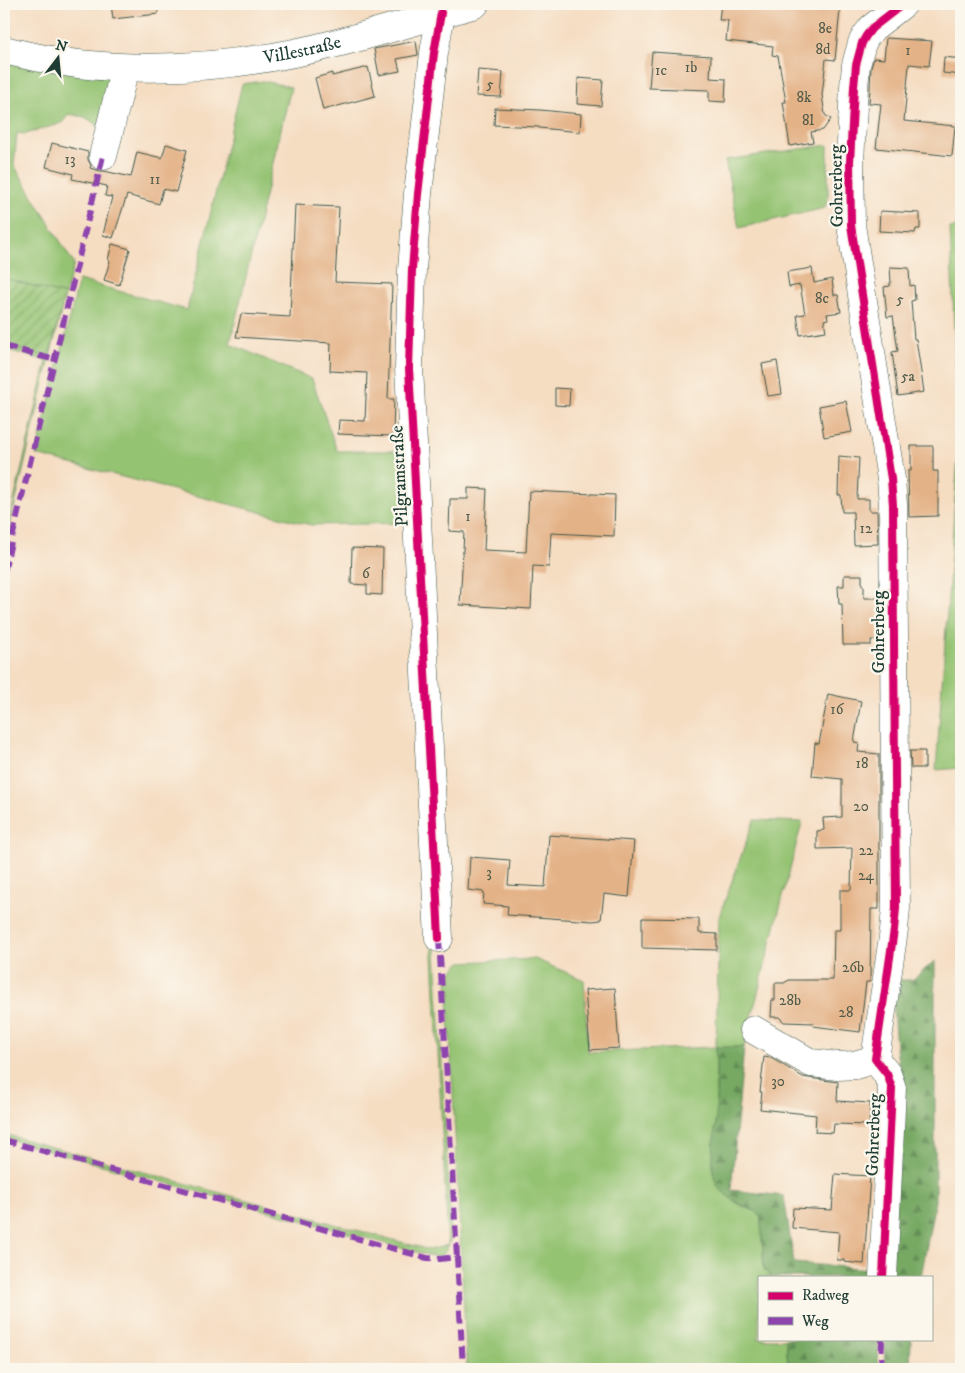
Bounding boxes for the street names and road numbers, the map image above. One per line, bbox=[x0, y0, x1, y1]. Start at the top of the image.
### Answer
street label: Villestraße bbox=[261, 31, 343, 69]
street label: Gohrerberg bbox=[825, 144, 849, 228]
street label: Pilgramstraße bbox=[386, 425, 414, 527]
street label: Gohrerberg bbox=[868, 590, 890, 673]
street label: Gohrerberg bbox=[862, 1093, 886, 1177]

